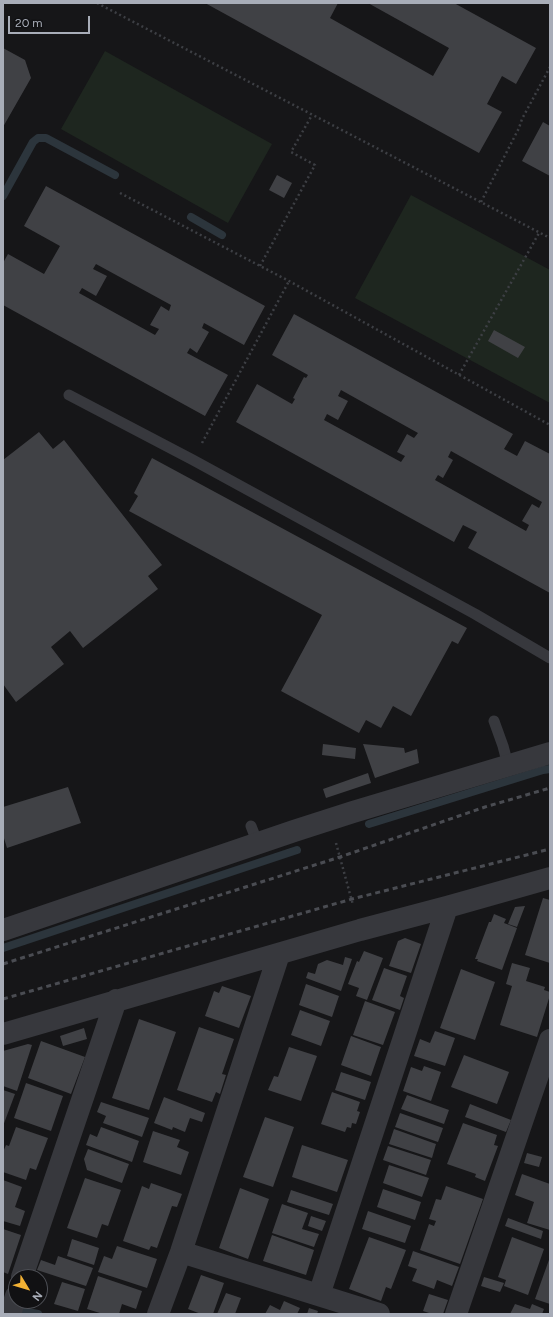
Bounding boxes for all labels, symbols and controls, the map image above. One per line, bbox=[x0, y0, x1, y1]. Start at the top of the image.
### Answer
scale bar bbox=[10, 8, 92, 34]
text: 20 m bbox=[15, 16, 43, 30]
north arrow bbox=[8, 1269, 48, 1309]
text: N bbox=[29, 1289, 45, 1303]

